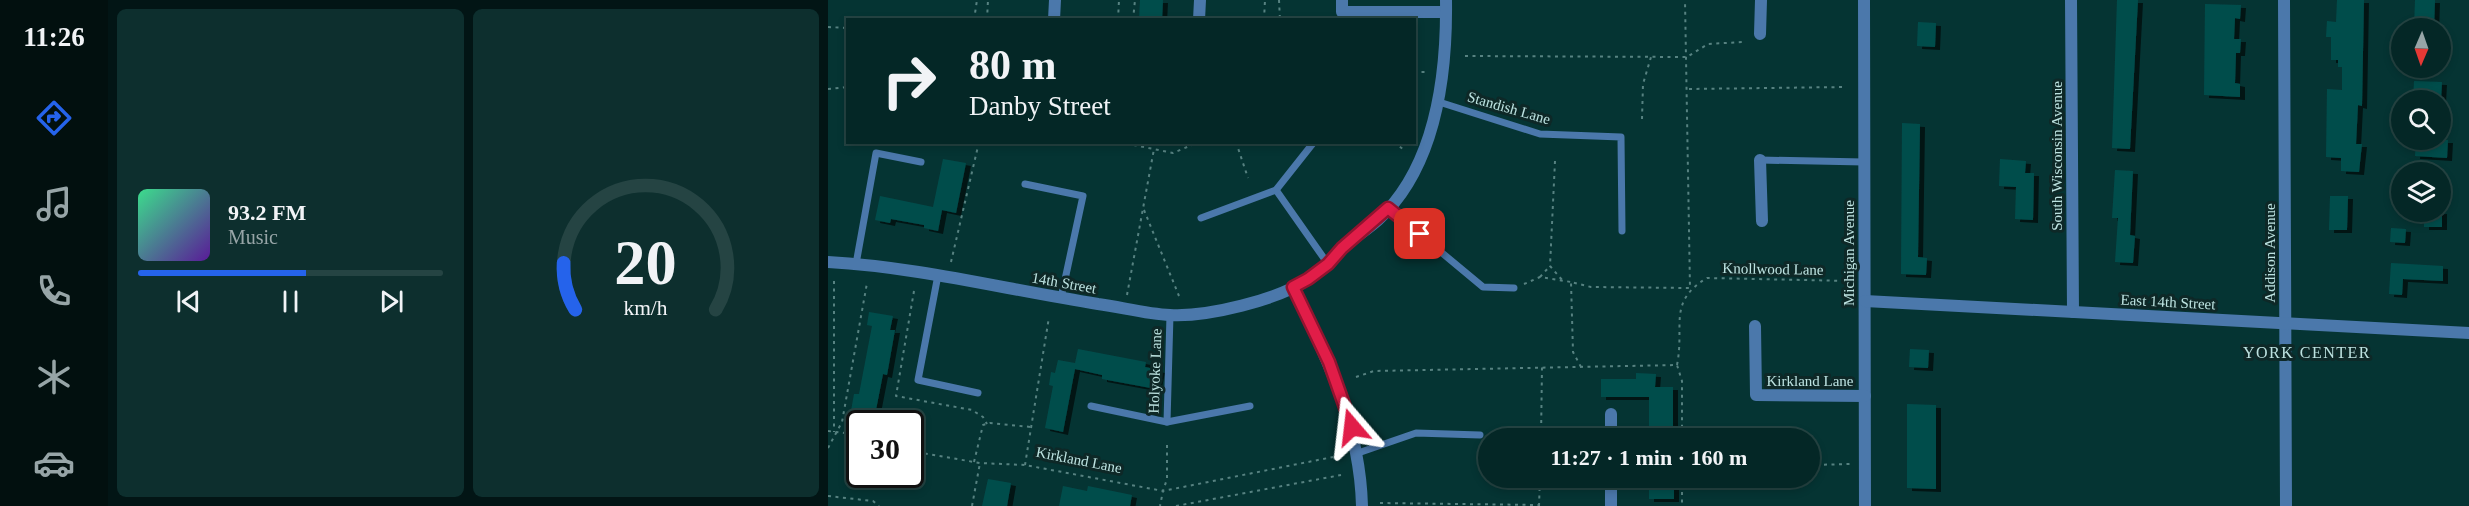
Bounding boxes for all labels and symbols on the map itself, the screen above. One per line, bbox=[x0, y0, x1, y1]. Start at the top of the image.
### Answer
north arrow bbox=[2391, 18, 2451, 78]
street label: South Wisconsin Avenue bbox=[2049, 81, 2065, 231]
street label: Standish Lane bbox=[1466, 89, 1553, 128]
street label: Michigan Avenue bbox=[1841, 200, 1857, 306]
street label: Addison Avenue bbox=[2262, 203, 2278, 303]
pin bbox=[1394, 208, 1445, 259]
street label: Knollwood Lane bbox=[1722, 260, 1824, 278]
street label: 14th Street bbox=[1030, 269, 1098, 297]
street label: East 14th Street bbox=[2120, 292, 2217, 313]
street label: Holyoke Lane bbox=[1146, 328, 1164, 414]
district label: YORK CENTER bbox=[2243, 344, 2371, 361]
street label: Kirkland Lane bbox=[1766, 373, 1854, 389]
position arrow bbox=[1320, 395, 1384, 459]
speed limit sign: 30 bbox=[846, 410, 924, 488]
street label: Kirkland Lane bbox=[1035, 444, 1124, 476]

